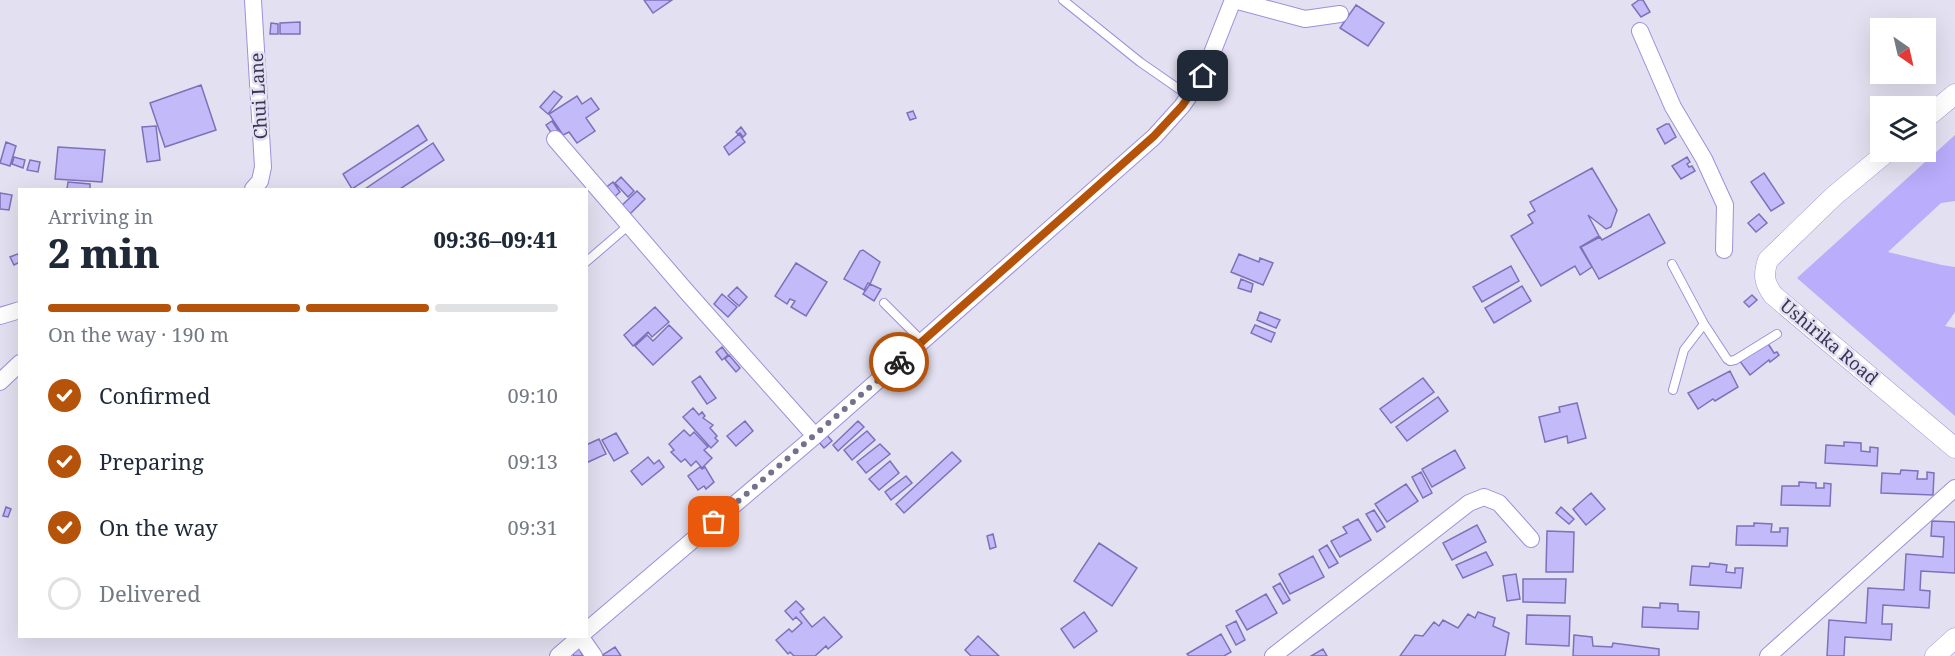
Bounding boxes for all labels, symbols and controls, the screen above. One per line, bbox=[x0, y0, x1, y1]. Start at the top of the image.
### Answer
north arrow bbox=[1870, 18, 1936, 84]
map controls bbox=[1870, 18, 1936, 162]
pin bbox=[1177, 50, 1228, 101]
street label: Chui Lane bbox=[244, 52, 272, 140]
icon: home bbox=[1186, 59, 1219, 92]
button: layers bbox=[1870, 96, 1936, 162]
text: Arriving in bbox=[48, 203, 153, 230]
text: 09:36–09:41 bbox=[434, 224, 558, 254]
text: 2 min bbox=[48, 226, 160, 279]
street label: Ushirika Road bbox=[1776, 293, 1884, 389]
text: On the way · 190 m bbox=[48, 321, 229, 348]
courier bbox=[869, 332, 929, 392]
icon: bike bbox=[883, 346, 916, 379]
icon: check bbox=[48, 379, 81, 412]
text: Confirmed bbox=[99, 380, 210, 410]
text: 09:10 bbox=[508, 382, 558, 409]
icon: check bbox=[48, 445, 81, 478]
text: Preparing bbox=[99, 446, 204, 476]
text: 09:13 bbox=[508, 448, 558, 475]
pin bbox=[688, 496, 739, 547]
icon: bag bbox=[697, 505, 730, 538]
icon: check bbox=[48, 511, 81, 544]
text: On the way bbox=[99, 512, 218, 542]
text: 09:31 bbox=[508, 514, 558, 541]
text: Delivered bbox=[99, 578, 201, 608]

